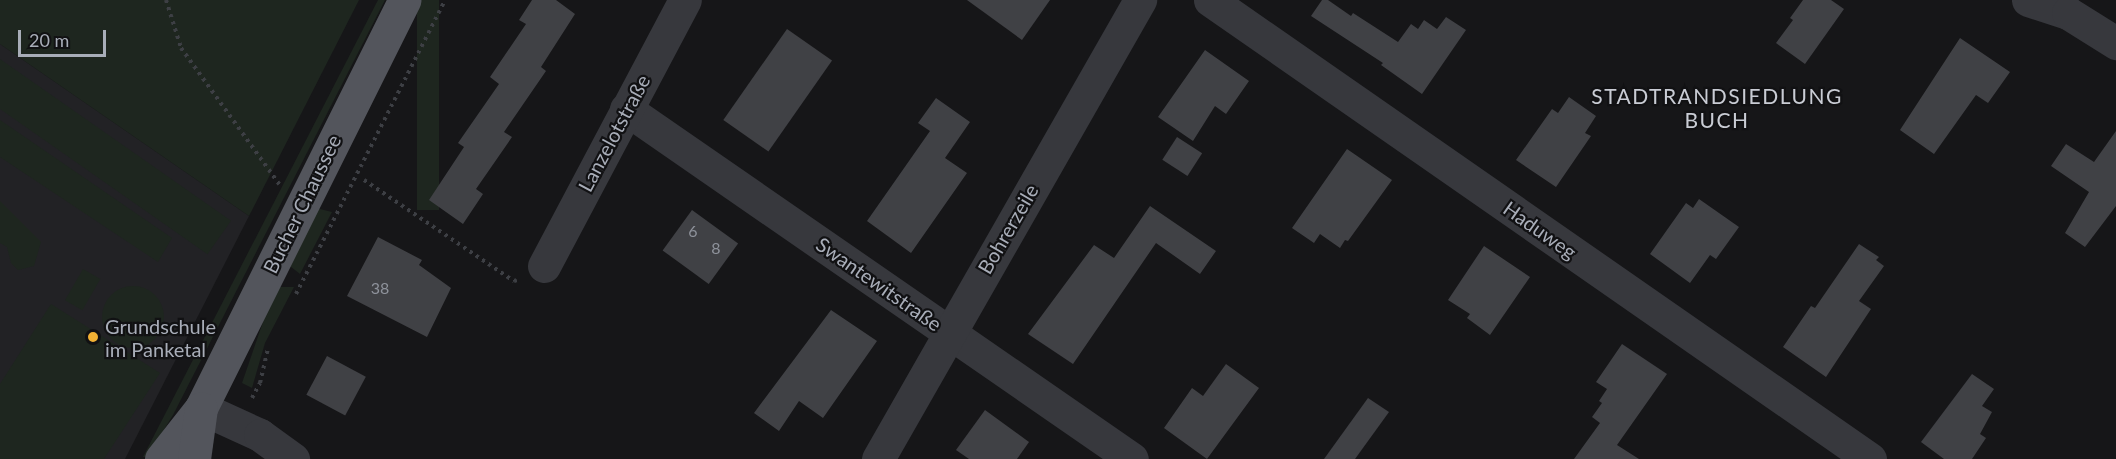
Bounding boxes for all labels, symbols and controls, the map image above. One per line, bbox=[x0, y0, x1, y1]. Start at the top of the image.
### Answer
scale bar bbox=[21, 18, 110, 56]
text: 20 m bbox=[29, 29, 69, 51]
street label: Lanzelotstraße bbox=[573, 70, 655, 196]
district label: STADTRANDSIEDLUNG BUCH bbox=[1591, 83, 1843, 133]
street label: Bucher Chaussee bbox=[258, 131, 346, 277]
street label: Bohrerzeile bbox=[973, 180, 1043, 278]
street label: Haduweg bbox=[1499, 196, 1581, 264]
house number: 6 bbox=[688, 221, 698, 241]
street label: Swantewitstraße bbox=[812, 232, 946, 336]
house number: 8 bbox=[711, 238, 721, 258]
house number: 38 bbox=[371, 278, 389, 298]
place label: Grundschule im Panketal bbox=[105, 314, 216, 361]
marker: Grundschule im Panketal bbox=[86, 330, 100, 344]

